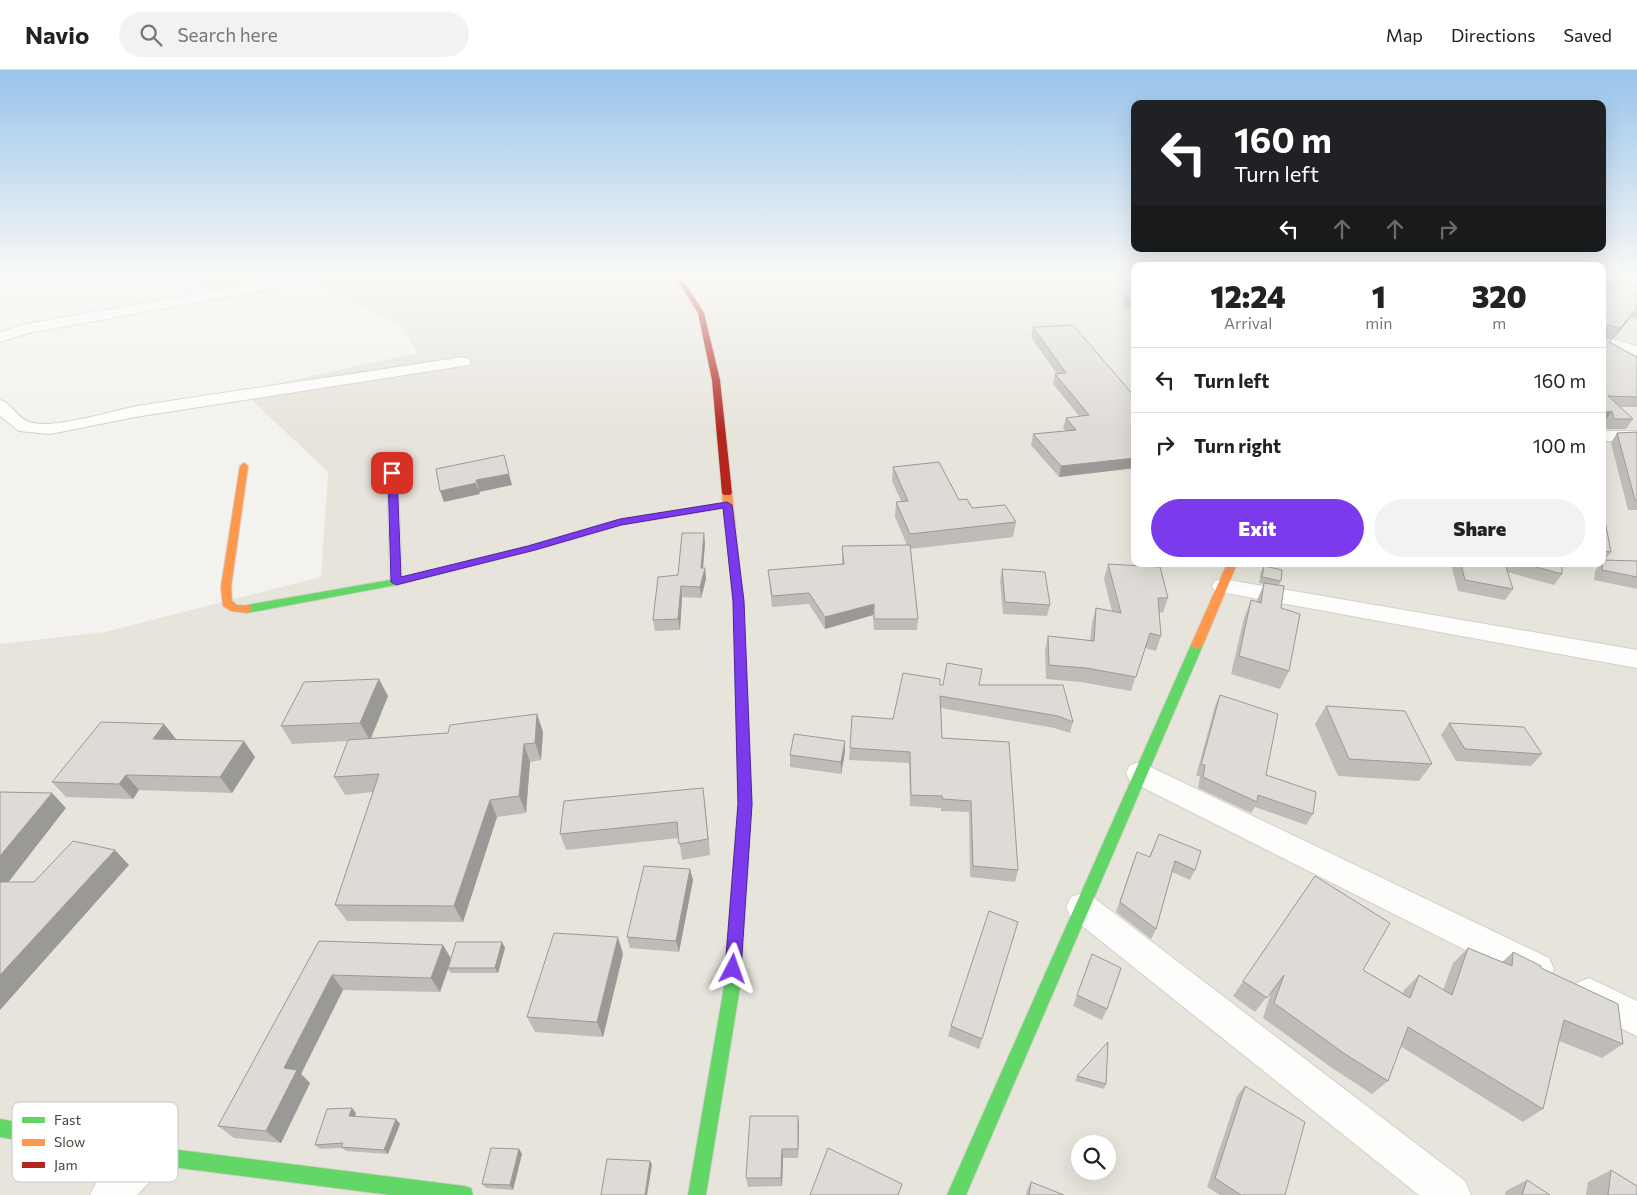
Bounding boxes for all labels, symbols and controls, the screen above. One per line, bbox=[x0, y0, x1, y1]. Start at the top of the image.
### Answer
search box bbox=[119, 12, 469, 57]
text: Navio bbox=[25, 20, 89, 49]
icon: search bbox=[137, 21, 165, 49]
text: Search here bbox=[177, 23, 278, 46]
text: Map bbox=[1386, 24, 1423, 46]
text: Directions bbox=[1451, 24, 1535, 46]
text: Saved bbox=[1563, 24, 1612, 46]
text: 160 m bbox=[1234, 117, 1332, 160]
icon: left bbox=[1151, 120, 1216, 185]
text: Turn left bbox=[1234, 160, 1319, 187]
icon: left bbox=[1275, 215, 1303, 243]
icon: ahead bbox=[1328, 215, 1356, 243]
icon: ahead bbox=[1381, 215, 1409, 243]
icon: right bbox=[1434, 215, 1462, 243]
text: 12:24 bbox=[1210, 277, 1286, 314]
text: 1 bbox=[1372, 277, 1386, 314]
text: 320 bbox=[1472, 277, 1527, 314]
text: Arrival bbox=[1224, 313, 1272, 332]
text: min bbox=[1365, 313, 1392, 332]
text: m bbox=[1492, 313, 1506, 332]
icon: left bbox=[1151, 366, 1179, 394]
text: Turn left bbox=[1194, 369, 1269, 392]
text: 160 m bbox=[1534, 369, 1586, 392]
icon: right bbox=[1151, 431, 1179, 459]
text: Turn right bbox=[1194, 434, 1281, 457]
text: 100 m bbox=[1533, 434, 1586, 457]
pin bbox=[371, 452, 413, 494]
icon: arrive bbox=[378, 459, 406, 487]
button: Exit bbox=[1151, 499, 1364, 557]
button: Share bbox=[1374, 499, 1586, 557]
position arrow bbox=[706, 942, 758, 994]
legend bbox=[12, 1102, 178, 1182]
text: Fast bbox=[54, 1111, 81, 1128]
text: Slow bbox=[54, 1133, 85, 1150]
map controls bbox=[1071, 1135, 1116, 1180]
button: search bbox=[1071, 1135, 1116, 1180]
text: Jam bbox=[54, 1156, 78, 1173]

